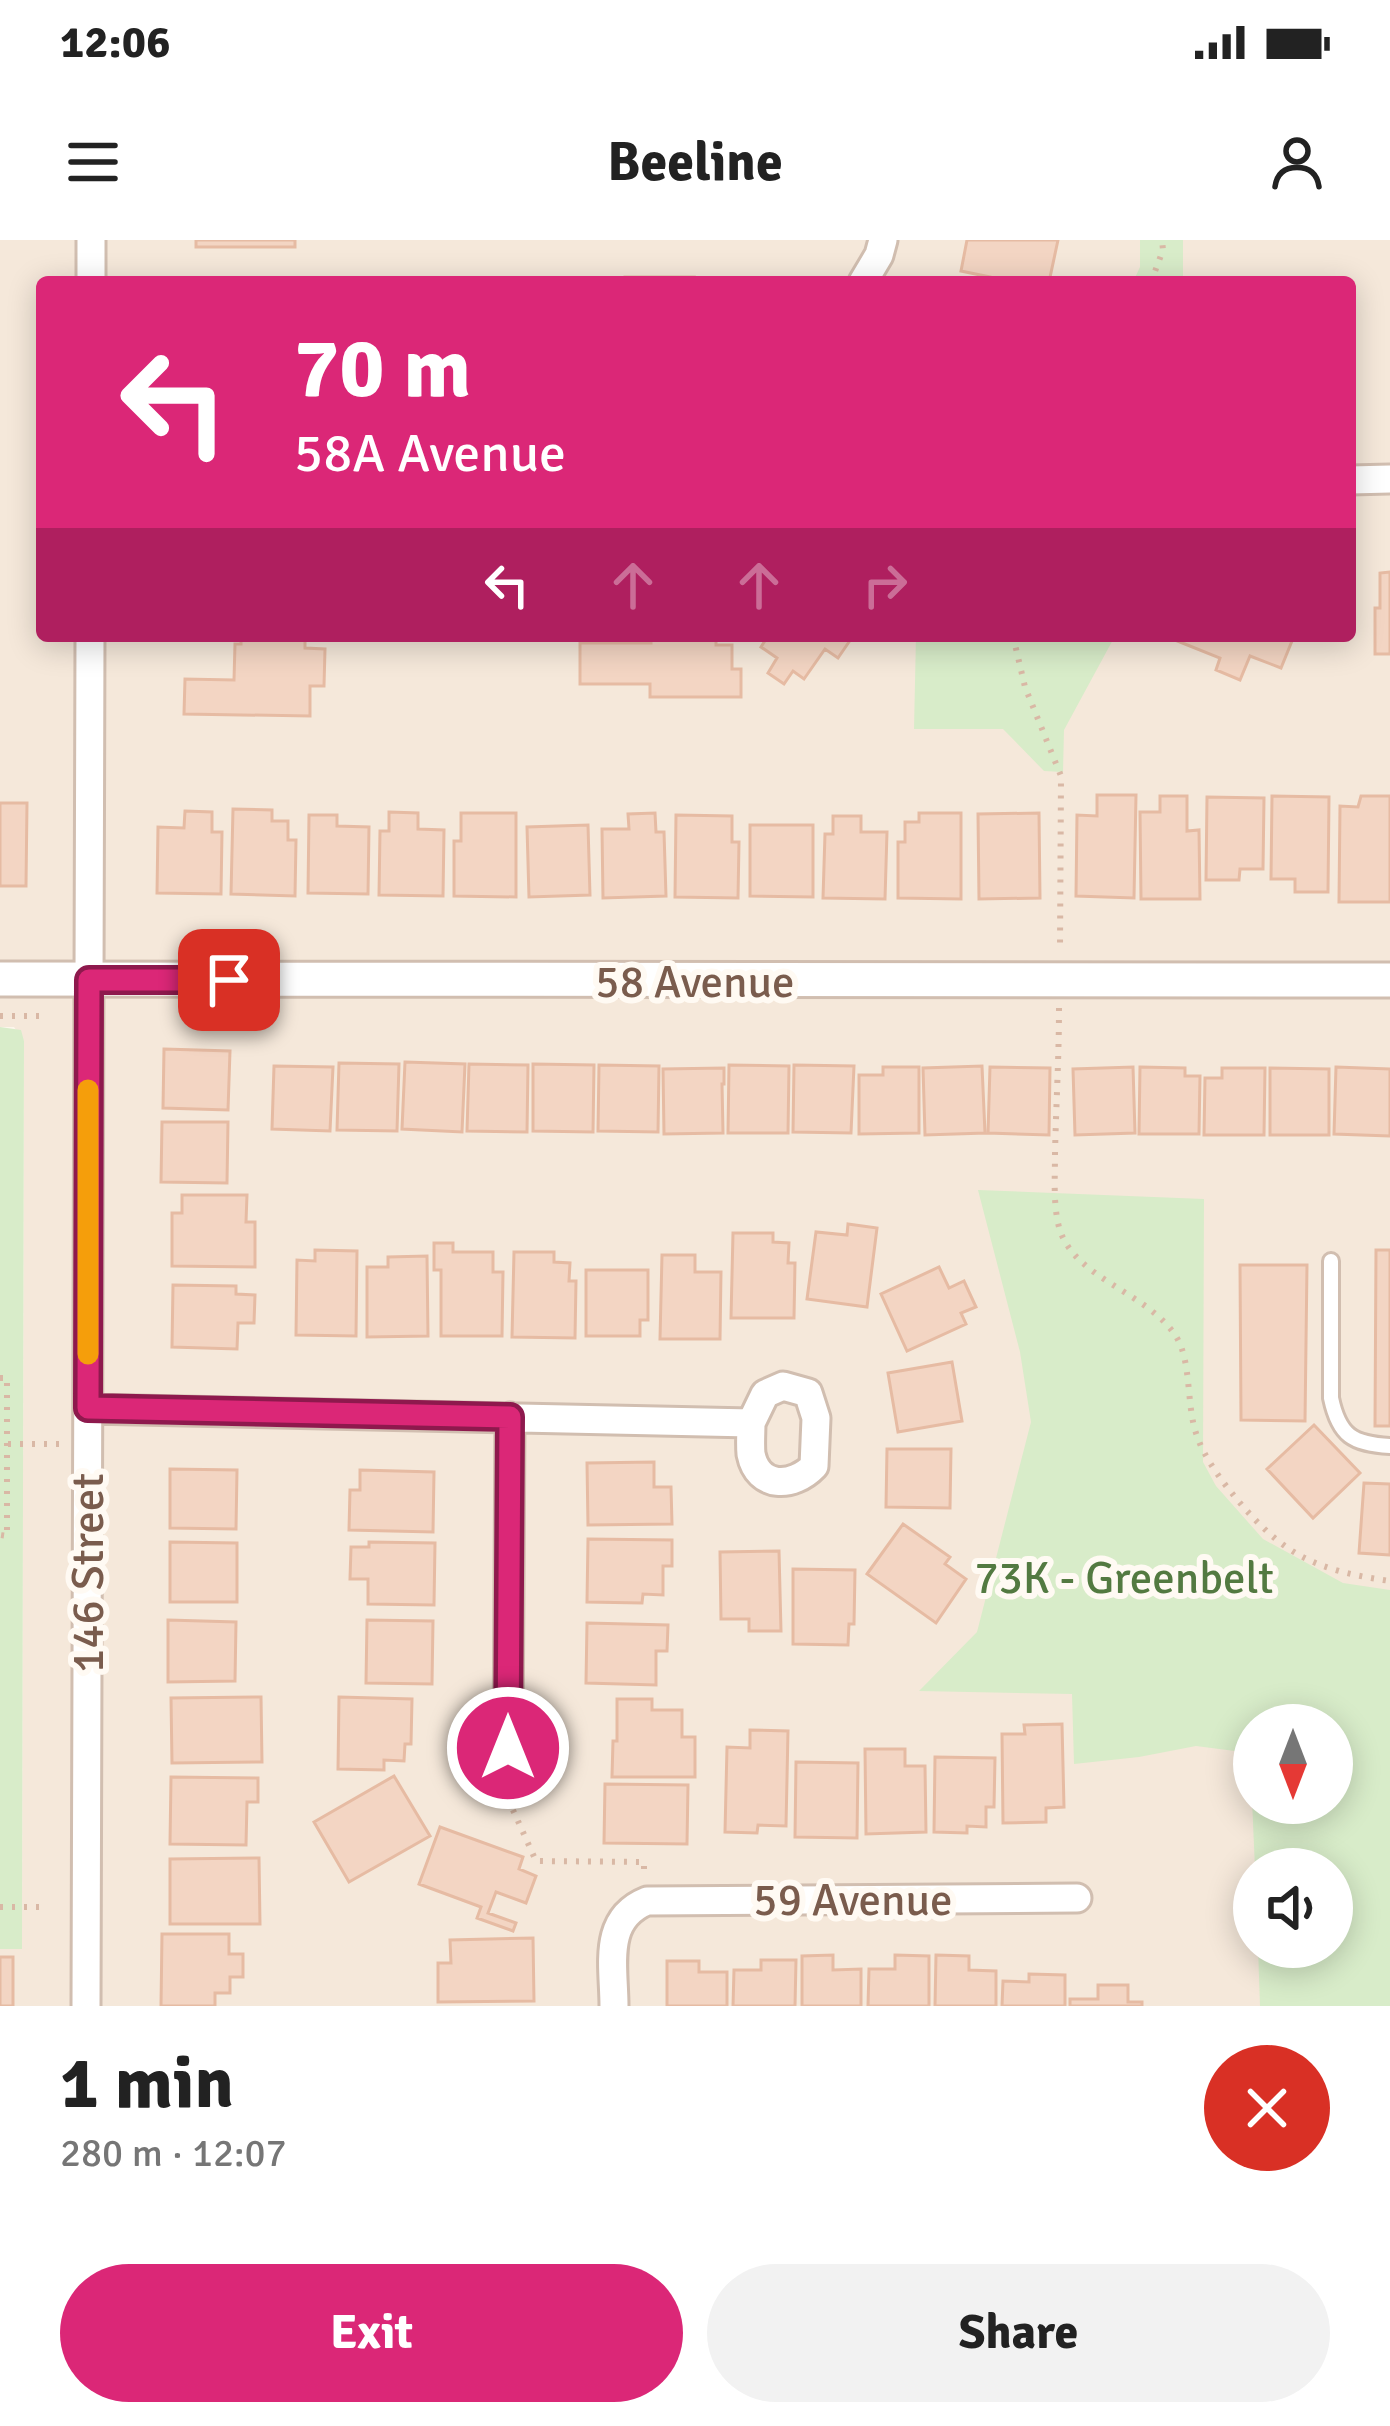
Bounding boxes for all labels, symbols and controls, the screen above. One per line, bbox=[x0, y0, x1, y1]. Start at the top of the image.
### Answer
text: 12:06 bbox=[60, 15, 170, 70]
icon: menu bbox=[60, 129, 126, 195]
text: Beeline bbox=[607, 129, 783, 196]
icon: person bbox=[1264, 129, 1330, 195]
text: 70 m bbox=[294, 317, 471, 421]
icon: left bbox=[96, 324, 252, 480]
text: 58A Avenue bbox=[294, 420, 566, 487]
icon: left bbox=[474, 552, 540, 618]
icon: ahead bbox=[600, 552, 666, 618]
icon: ahead bbox=[726, 552, 792, 618]
icon: right bbox=[852, 552, 918, 618]
pin bbox=[178, 929, 280, 1031]
icon: arrive bbox=[196, 947, 262, 1013]
street label: 58 Avenue bbox=[595, 955, 795, 1010]
street label: 146 Street bbox=[61, 1473, 116, 1673]
park label: 73K - Greenbelt bbox=[974, 1551, 1274, 1606]
position arrow bbox=[445, 1685, 571, 1811]
north arrow bbox=[1233, 1704, 1353, 1824]
map controls bbox=[1233, 1704, 1353, 1968]
button: sound bbox=[1233, 1848, 1353, 1968]
street label: 59 Avenue bbox=[753, 1873, 953, 1928]
text: 1 min bbox=[60, 2039, 234, 2128]
button: close bbox=[1204, 2045, 1330, 2171]
text: 280 m · 12:07 bbox=[60, 2129, 287, 2177]
button: Exit bbox=[60, 2264, 683, 2402]
button: Share bbox=[707, 2264, 1330, 2402]

